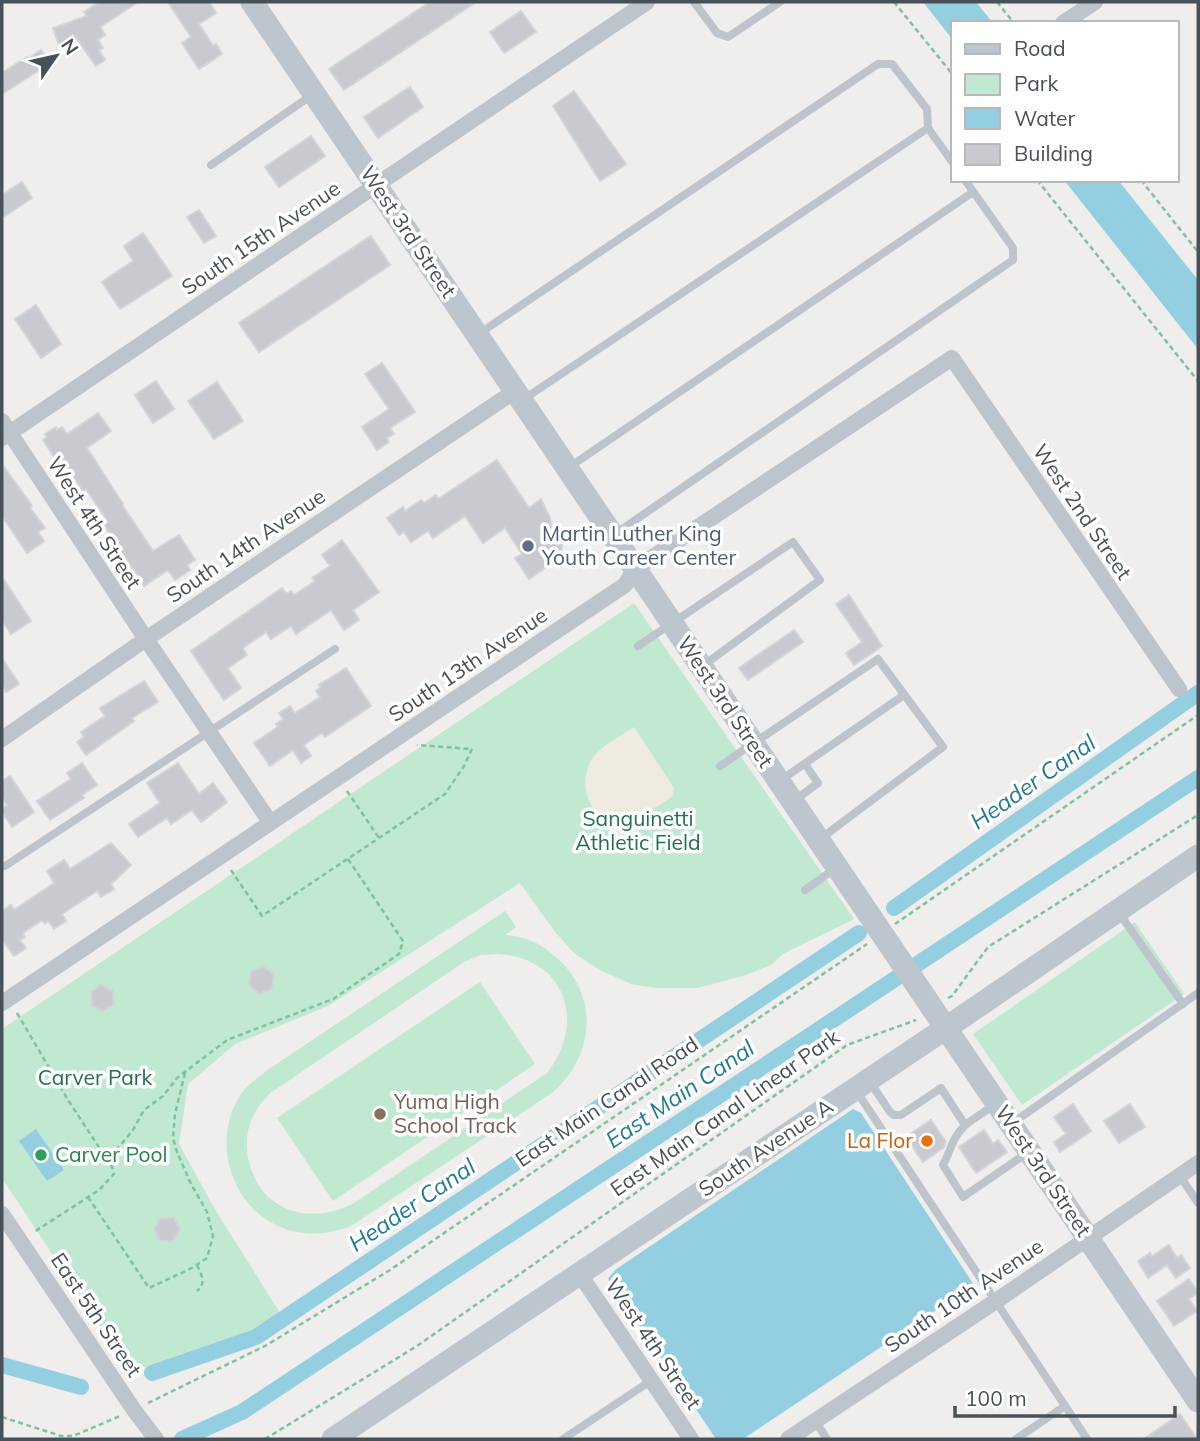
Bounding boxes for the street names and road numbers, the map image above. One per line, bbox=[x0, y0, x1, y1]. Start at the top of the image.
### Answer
street label: West 3rd Street bbox=[355, 161, 462, 302]
street label: South 15th Avenue bbox=[176, 174, 345, 300]
street label: West 2nd Street bbox=[1028, 439, 1138, 584]
street label: West 4th Street bbox=[42, 451, 147, 593]
street label: South 14th Avenue bbox=[161, 482, 330, 608]
street label: South 13th Avenue bbox=[383, 601, 552, 727]
street label: West 3rd Street bbox=[672, 631, 779, 772]
street label: East Main Canal Linear Park bbox=[605, 1023, 844, 1201]
street label: East Main Canal Road bbox=[510, 1030, 703, 1172]
street label: South Avenue A bbox=[693, 1092, 838, 1202]
street label: West 3rd Street bbox=[990, 1100, 1097, 1241]
street label: South 10th Avenue bbox=[879, 1232, 1048, 1358]
street label: East 5th Street bbox=[46, 1248, 148, 1381]
street label: West 4th Street bbox=[600, 1273, 707, 1414]

